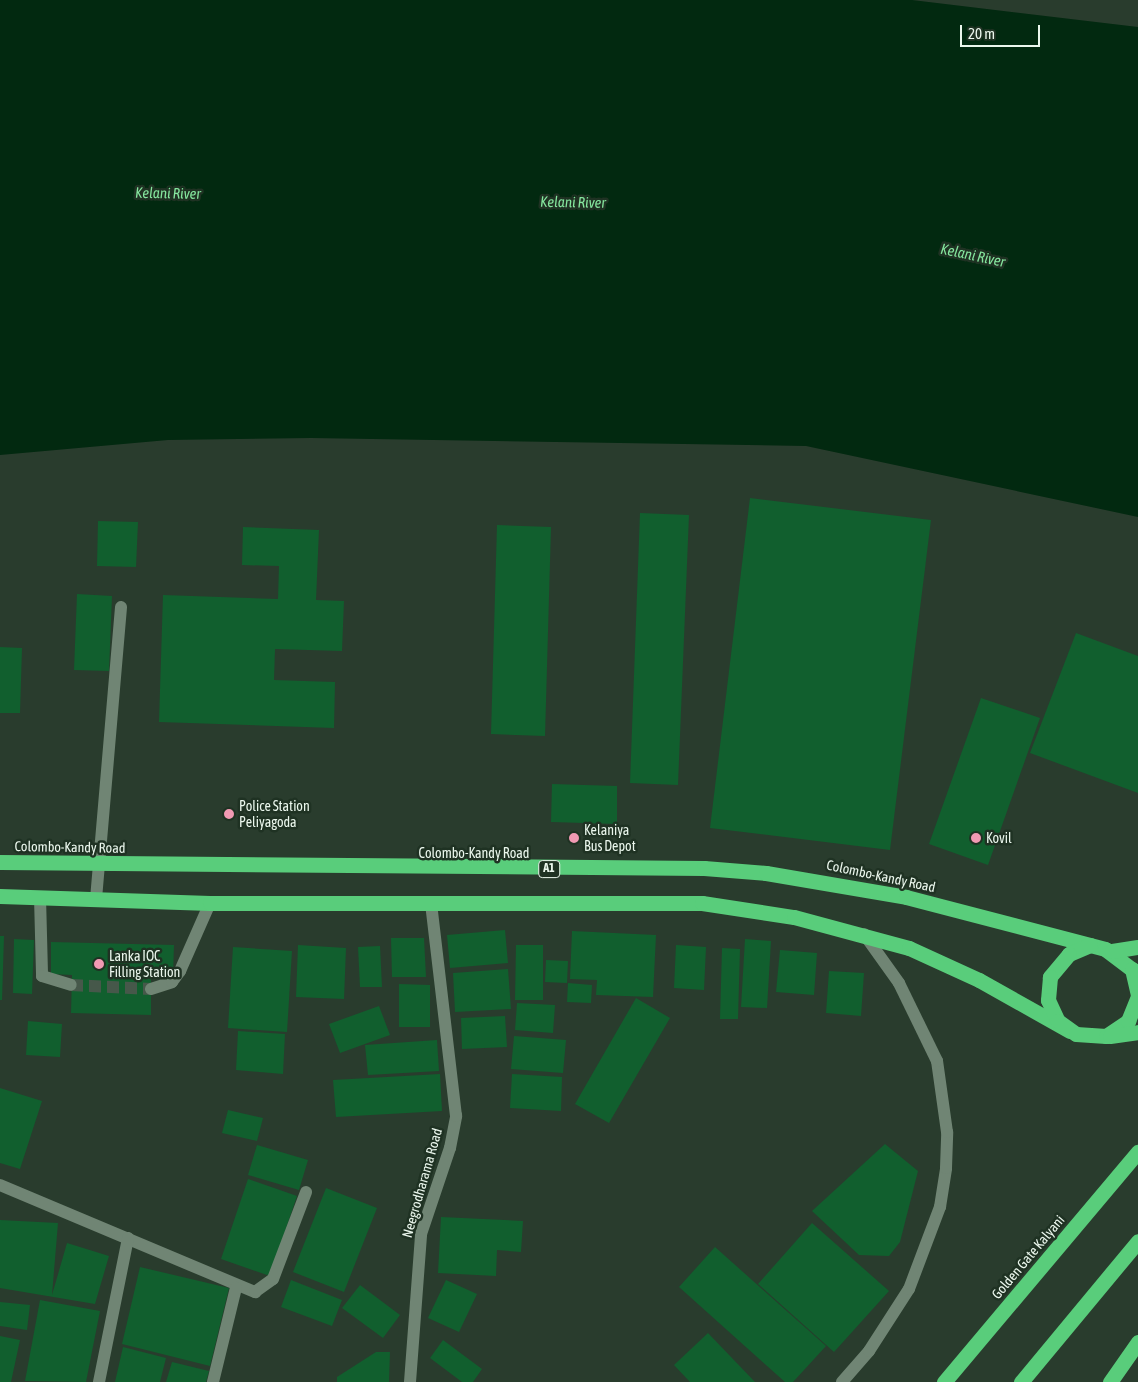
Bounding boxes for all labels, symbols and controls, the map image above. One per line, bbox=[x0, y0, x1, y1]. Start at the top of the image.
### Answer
scale bar bbox=[963, 15, 1043, 47]
text: 20 m bbox=[968, 25, 995, 42]
water label: Kelani River bbox=[135, 183, 201, 203]
water label: Kelani River bbox=[540, 192, 606, 212]
water label: Kelani River bbox=[939, 239, 1007, 271]
place label: Police Station Peliyagoda bbox=[239, 798, 310, 830]
marker: Police Station Peliyagoda bbox=[223, 808, 235, 820]
place label: Kelaniya Bus Depot bbox=[584, 822, 636, 854]
place label: Kovil bbox=[986, 830, 1012, 846]
marker: Kelaniya Bus Depot bbox=[568, 832, 580, 844]
marker: Kovil bbox=[970, 832, 982, 844]
street label: Colombo-Kandy Road bbox=[14, 838, 126, 856]
street label: Colombo-Kandy Road bbox=[419, 845, 529, 861]
street label: Colombo-Kandy Road bbox=[825, 856, 937, 896]
road number: A1 bbox=[538, 860, 560, 879]
place label: Lanka IOC Filling Station bbox=[109, 948, 180, 980]
marker: Lanka IOC Filling Station bbox=[93, 958, 105, 970]
street label: Neegrodharama Road bbox=[398, 1126, 446, 1240]
street label: Golden Gate Kalyani bbox=[988, 1212, 1068, 1302]

